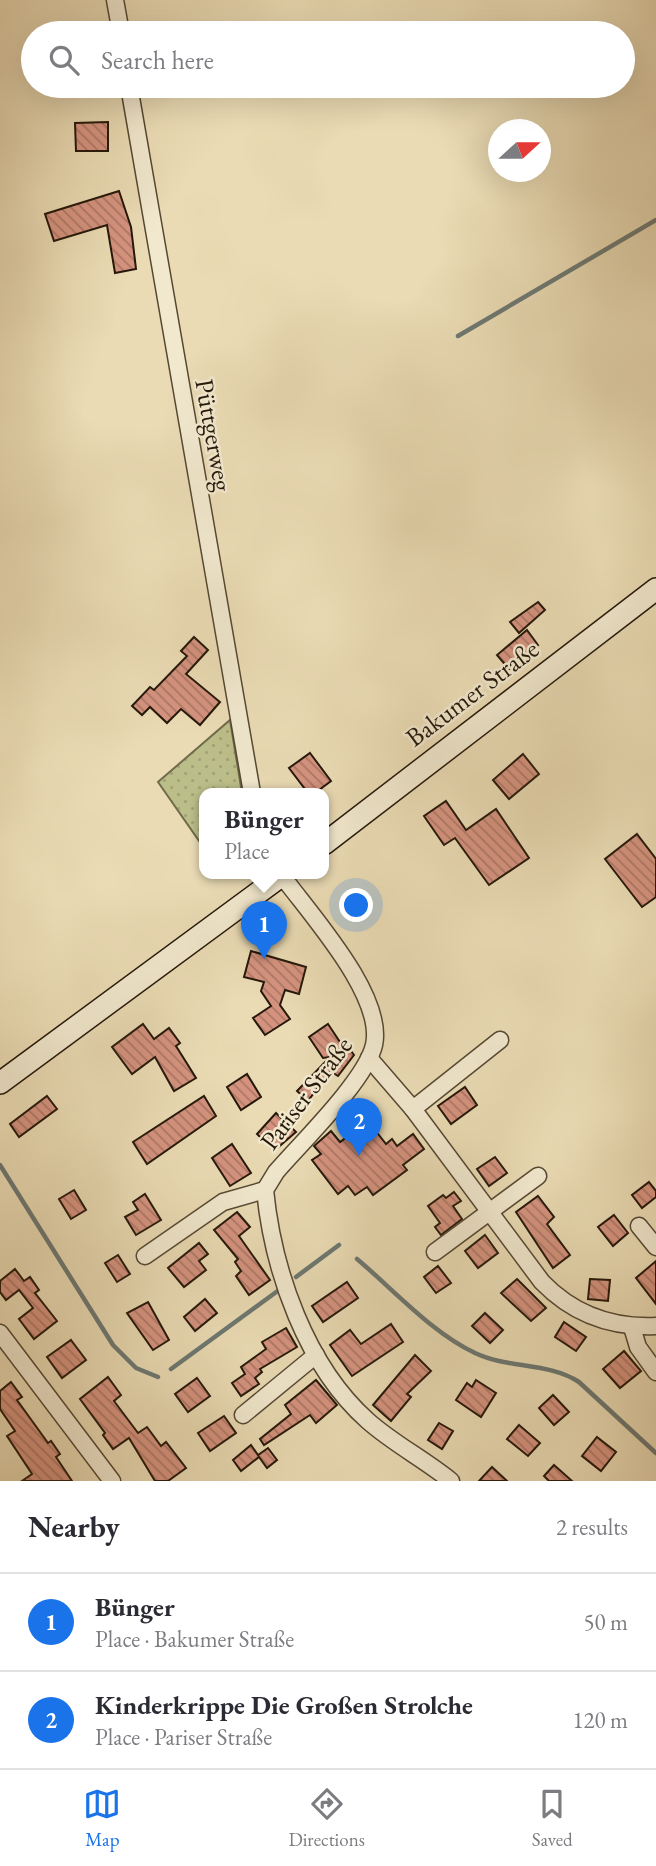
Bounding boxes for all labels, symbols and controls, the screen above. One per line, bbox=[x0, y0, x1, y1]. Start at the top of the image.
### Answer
search box bbox=[21, 21, 635, 98]
icon: search bbox=[45, 41, 83, 79]
text: Search here bbox=[101, 43, 214, 77]
north arrow bbox=[488, 119, 551, 182]
street label: Püttgerweg bbox=[187, 376, 241, 494]
street label: Bakumer Straße bbox=[399, 632, 545, 754]
popup bbox=[199, 788, 329, 879]
text: Bünger bbox=[224, 802, 304, 836]
text: Place bbox=[224, 836, 269, 866]
your location bbox=[339, 888, 373, 922]
pin: 1 bbox=[241, 901, 287, 959]
street label: Pariser Straße bbox=[252, 1029, 360, 1157]
pin: 2 bbox=[336, 1098, 382, 1156]
text: Nearby bbox=[28, 1507, 120, 1546]
text: 2 results bbox=[556, 1512, 628, 1542]
text: Bünger bbox=[95, 1590, 175, 1624]
text: 1 bbox=[45, 1607, 57, 1637]
text: 50 m bbox=[583, 1607, 628, 1637]
text: Place · Bakumer Straße bbox=[95, 1624, 294, 1654]
text: Kinderkrippe Die Großen Strolche bbox=[95, 1688, 473, 1722]
text: 2 bbox=[45, 1705, 57, 1735]
text: 120 m bbox=[572, 1705, 628, 1735]
text: Place · Pariser Straße bbox=[95, 1722, 272, 1752]
tab: Map bbox=[83, 1785, 121, 1852]
tab: Directions bbox=[288, 1785, 365, 1852]
tab: Saved bbox=[532, 1785, 573, 1852]

